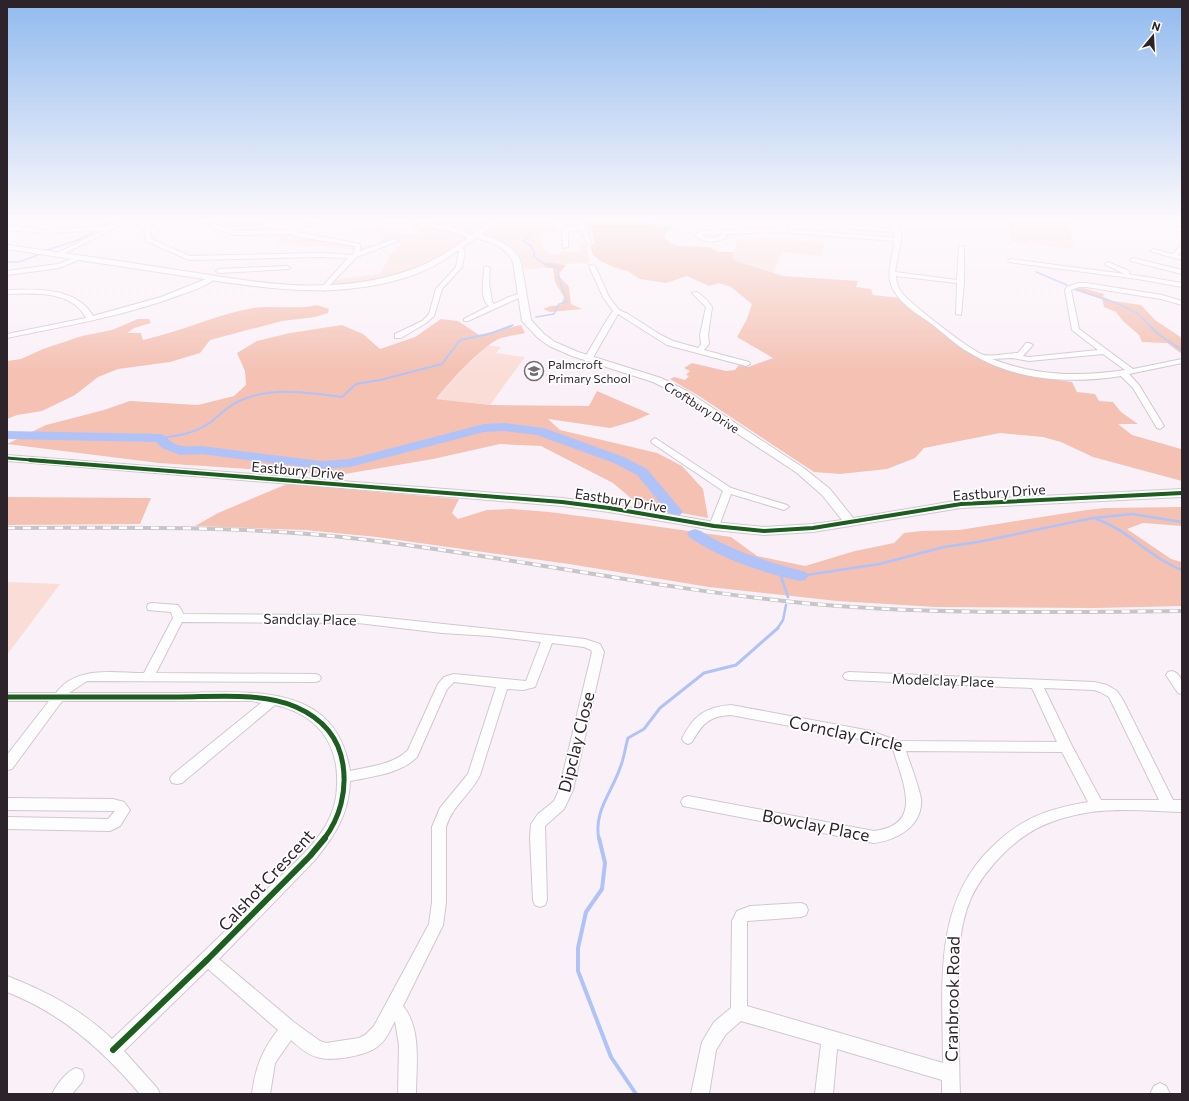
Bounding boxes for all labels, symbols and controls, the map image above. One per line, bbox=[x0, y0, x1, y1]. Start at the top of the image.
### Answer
north arrow bbox=[1133, 16, 1173, 56]
text: N bbox=[1150, 19, 1162, 33]
place label: Palmcroft Primary School bbox=[548, 357, 631, 385]
school or university icon: Palmcroft Primary School bbox=[523, 360, 545, 382]
street label: Croftbury Drive bbox=[662, 378, 742, 436]
street label: Eastbury Drive bbox=[251, 457, 345, 483]
street label: Eastbury Drive bbox=[952, 480, 1046, 504]
street label: Eastbury Drive bbox=[574, 484, 668, 516]
street label: Sandclay Place bbox=[263, 610, 357, 628]
street label: Modelclay Place bbox=[892, 670, 994, 690]
street label: Dipclay Close bbox=[553, 689, 599, 795]
street label: Cornclay Circle bbox=[787, 711, 905, 755]
street label: Bowclay Place bbox=[761, 804, 871, 846]
street label: Calshot Crescent bbox=[213, 825, 319, 935]
street label: Cranbrook Road bbox=[940, 936, 964, 1062]

